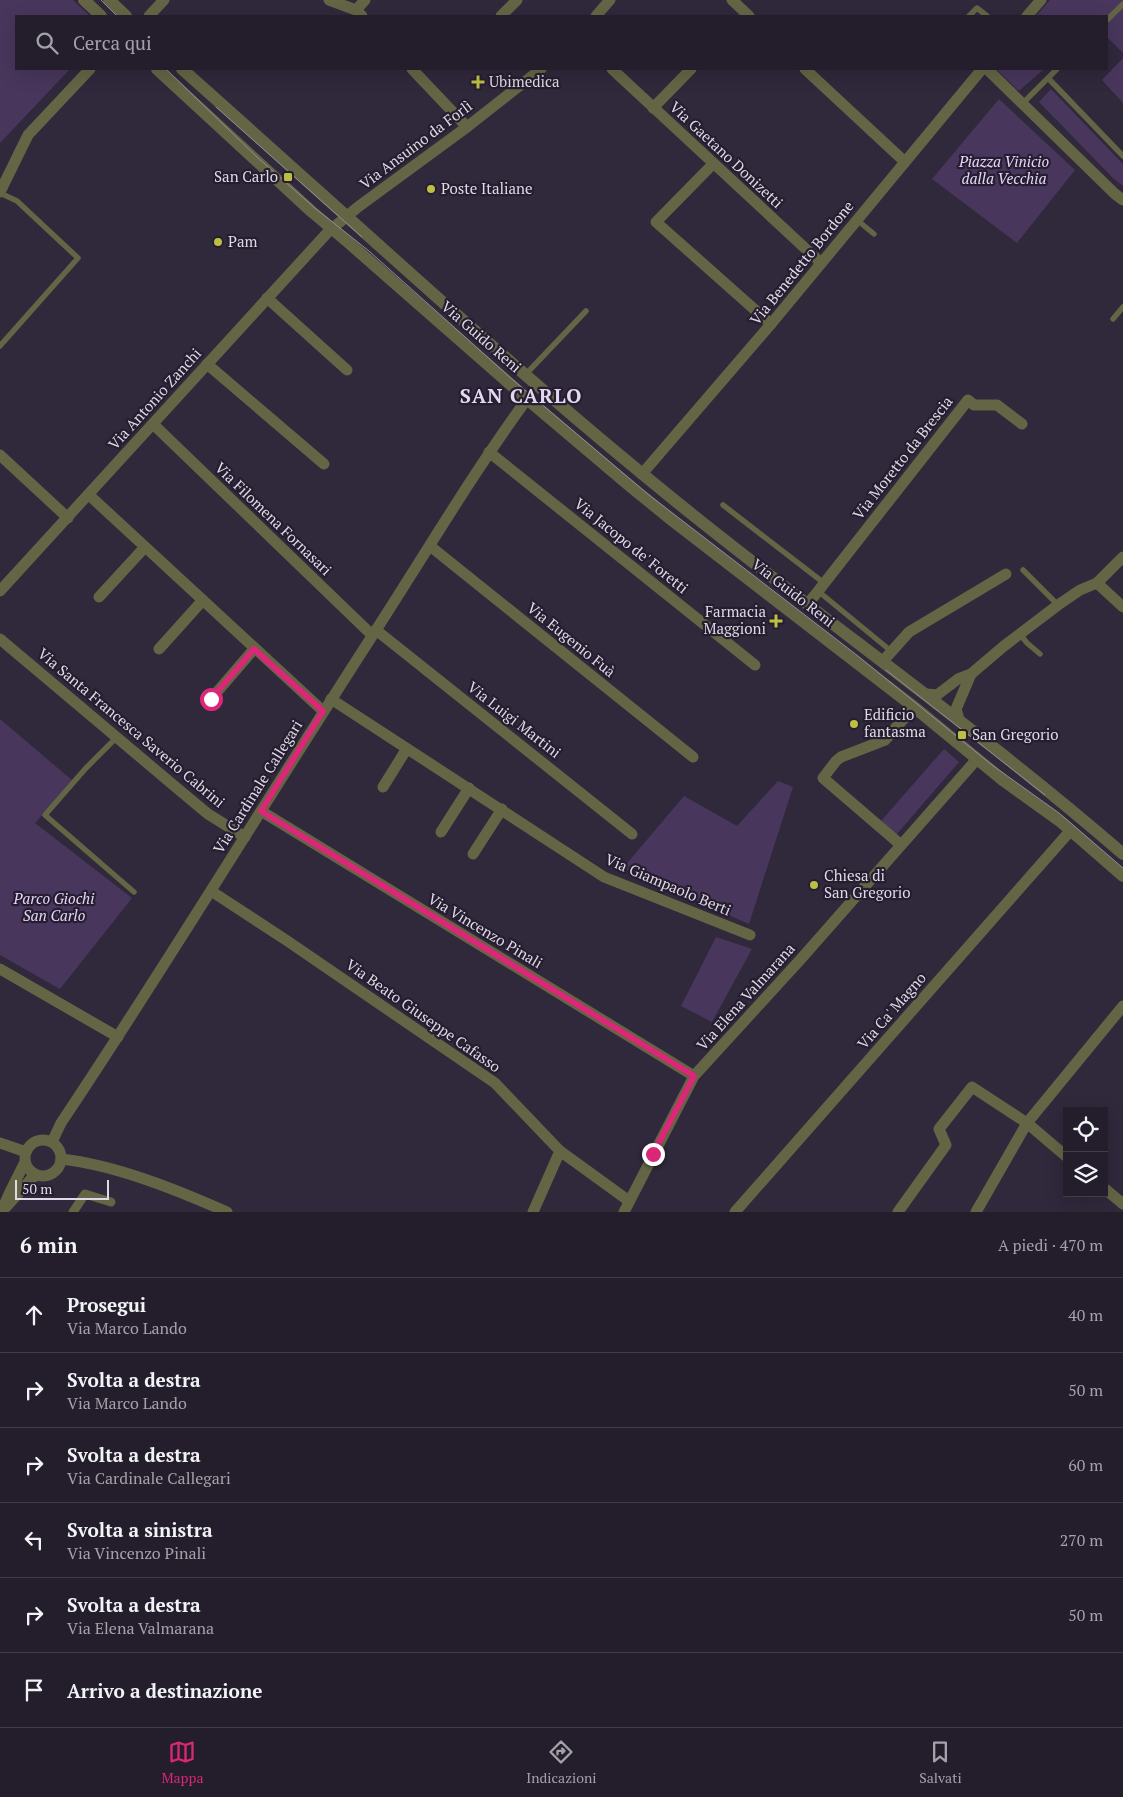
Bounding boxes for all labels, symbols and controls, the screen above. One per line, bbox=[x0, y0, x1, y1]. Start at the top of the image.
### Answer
search box bbox=[15, 15, 1108, 70]
icon: search bbox=[33, 29, 61, 57]
text: Cerca qui bbox=[73, 30, 152, 55]
place label: Ubimedica bbox=[489, 71, 560, 91]
marker: Ubimedica bbox=[471, 75, 485, 89]
street label: Via Ansuino da Forlì bbox=[355, 95, 476, 193]
street label: Via Gaetano Donizetti bbox=[666, 96, 788, 212]
park label: Piazza Vinicio dalla Vecchia bbox=[958, 151, 1049, 188]
place label: San Carlo bbox=[214, 166, 278, 186]
marker: San Carlo bbox=[282, 171, 294, 183]
place label: Poste Italiane bbox=[441, 178, 533, 198]
marker: Poste Italiane bbox=[425, 183, 437, 195]
street label: Via Benedetto Bordone bbox=[745, 196, 858, 329]
place label: Pam bbox=[228, 231, 258, 251]
marker: Pam bbox=[212, 236, 224, 248]
street label: Via Guido Reni bbox=[437, 296, 526, 377]
street label: Via Antonio Zanchi bbox=[103, 343, 205, 453]
district label: SAN CARLO bbox=[460, 382, 582, 409]
street label: Via Moretto da Brescia bbox=[848, 391, 957, 523]
street label: Via Filomena Fornasari bbox=[211, 457, 336, 579]
street label: Via Jacopo de' Foretti bbox=[570, 493, 693, 597]
street label: Via Guido Reni bbox=[748, 554, 839, 631]
street label: Via Eugenio Fuà bbox=[523, 597, 620, 681]
place label: Farmacia Maggioni bbox=[703, 601, 766, 638]
marker: Farmacia Maggioni bbox=[770, 615, 782, 627]
street label: Via Santa Francesca Saverio Cabrini bbox=[34, 643, 229, 812]
street label: Via Luigi Martini bbox=[464, 676, 565, 762]
route start bbox=[200, 688, 223, 711]
place label: Edificio fantasma bbox=[864, 704, 926, 741]
street label: Via Cardinale Callegari bbox=[208, 716, 306, 857]
marker: Edificio fantasma bbox=[848, 718, 860, 730]
place label: San Gregorio bbox=[972, 724, 1059, 744]
marker: San Gregorio bbox=[956, 729, 968, 741]
street label: Via Giampaolo Berti bbox=[602, 849, 734, 920]
place label: Chiesa di San Gregorio bbox=[824, 865, 911, 902]
marker: Chiesa di San Gregorio bbox=[808, 879, 820, 891]
park label: Parco Giochi San Carlo bbox=[13, 888, 95, 925]
street label: Via Vincenzo Pinali bbox=[424, 888, 547, 972]
street label: Via Elena Valmarana bbox=[692, 938, 799, 1054]
street label: Via Beato Giuseppe Cafasso bbox=[342, 954, 505, 1076]
street label: Via Ca' Magno bbox=[852, 968, 930, 1053]
map controls bbox=[1063, 1107, 1108, 1197]
button: locate bbox=[1063, 1107, 1108, 1152]
route end bbox=[642, 1143, 665, 1166]
button: layers bbox=[1063, 1152, 1108, 1197]
scale bar bbox=[15, 1177, 109, 1200]
text: 50 m bbox=[22, 1179, 52, 1198]
text: 6 min bbox=[20, 1231, 77, 1259]
text: A piedi · 470 m bbox=[998, 1234, 1103, 1256]
text: Prosegui bbox=[67, 1292, 146, 1317]
icon: ahead bbox=[20, 1301, 48, 1329]
text: 40 m bbox=[1068, 1304, 1103, 1326]
text: Via Marco Lando bbox=[67, 1317, 187, 1339]
text: Svolta a destra bbox=[67, 1367, 201, 1392]
icon: right bbox=[20, 1376, 48, 1404]
text: 50 m bbox=[1068, 1379, 1103, 1401]
text: Via Marco Lando bbox=[67, 1392, 187, 1414]
text: Svolta a destra bbox=[67, 1442, 201, 1467]
icon: right bbox=[20, 1451, 48, 1479]
text: 60 m bbox=[1068, 1454, 1103, 1476]
text: Via Cardinale Callegari bbox=[67, 1467, 231, 1489]
text: Svolta a sinistra bbox=[67, 1517, 213, 1542]
icon: left bbox=[20, 1526, 48, 1554]
text: 270 m bbox=[1060, 1529, 1103, 1551]
text: Via Vincenzo Pinali bbox=[67, 1542, 206, 1564]
text: Svolta a destra bbox=[67, 1592, 201, 1617]
icon: right bbox=[20, 1601, 48, 1629]
text: 50 m bbox=[1068, 1604, 1103, 1626]
text: Via Elena Valmarana bbox=[67, 1617, 214, 1639]
icon: arrive bbox=[20, 1676, 48, 1704]
text: Arrivo a destinazione bbox=[67, 1678, 262, 1703]
tab: Mappa bbox=[161, 1738, 204, 1787]
tab: Indicazioni bbox=[526, 1738, 596, 1787]
tab: Salvati bbox=[919, 1738, 962, 1787]

